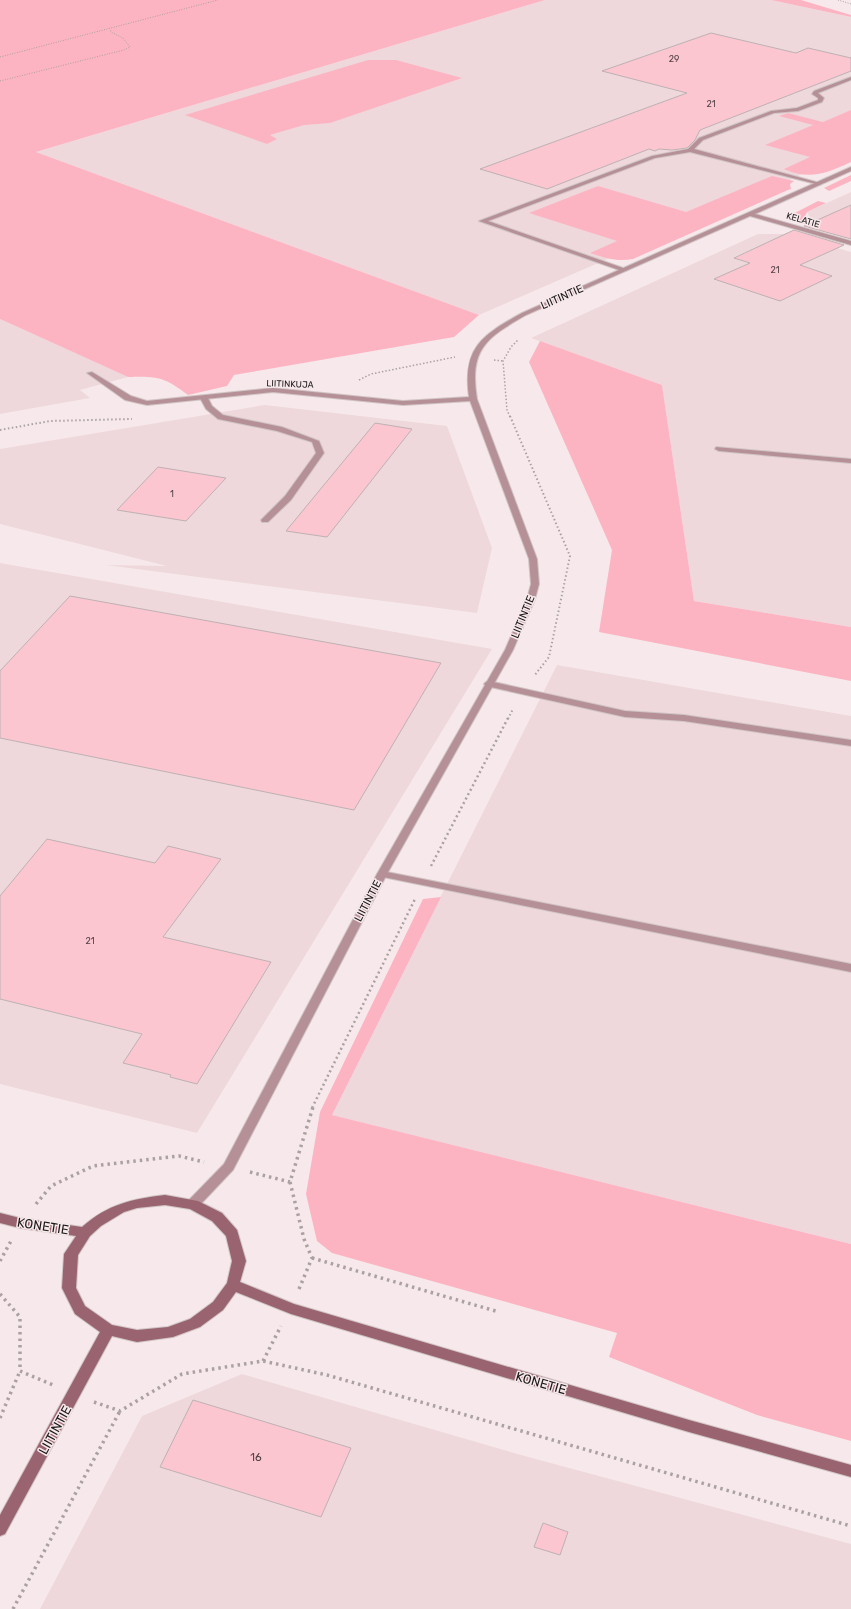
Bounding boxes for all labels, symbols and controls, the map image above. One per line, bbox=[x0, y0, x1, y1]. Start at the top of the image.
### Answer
house number: 29 bbox=[669, 54, 679, 64]
house number: 21 bbox=[706, 99, 716, 109]
street label: KELATIE bbox=[785, 210, 821, 230]
house number: 21 bbox=[770, 265, 780, 275]
street label: LIITINTIE bbox=[539, 282, 586, 312]
street label: LIITINKUJA bbox=[266, 378, 314, 390]
house number: 1 bbox=[170, 489, 174, 499]
street label: LIITINTIE bbox=[508, 593, 538, 640]
street label: LIITINTIE bbox=[352, 878, 385, 924]
house number: 21 bbox=[85, 936, 95, 946]
street label: KONETIE bbox=[16, 1215, 70, 1237]
street label: KONETIE bbox=[514, 1369, 568, 1397]
street label: LIITINTIE bbox=[35, 1403, 75, 1457]
house number: 16 bbox=[250, 1451, 262, 1464]

